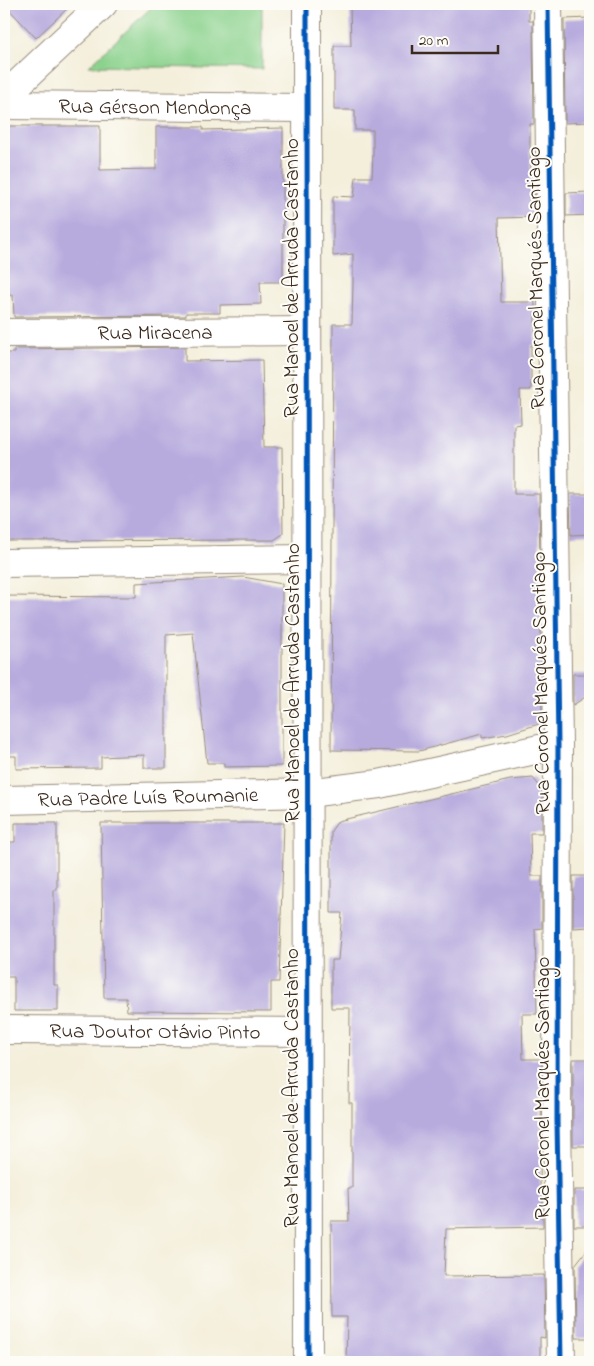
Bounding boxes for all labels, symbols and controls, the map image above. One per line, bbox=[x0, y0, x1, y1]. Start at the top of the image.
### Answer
scale bar bbox=[412, 22, 498, 54]
text: 20 m bbox=[419, 30, 449, 52]
street label: Rua Gérson Mendonça bbox=[58, 93, 252, 124]
street label: Rua Manoel de Arruda Castanho bbox=[278, 138, 308, 418]
street label: Rua Coronel Marqués Santiago bbox=[520, 146, 556, 410]
street label: Rua Miracena bbox=[97, 319, 213, 349]
street label: Rua Manoel de Arruda Castanho bbox=[279, 543, 309, 823]
street label: Rua Coronel Marqués Santiago bbox=[525, 551, 561, 815]
street label: Rua Padre Luís Roumanie bbox=[37, 781, 259, 816]
street label: Rua Manoel de Arruda Castanho bbox=[278, 948, 308, 1228]
street label: Rua Coronel Marqués Santiago bbox=[529, 956, 561, 1219]
street label: Rua Doutor Otávio Pinto bbox=[49, 1017, 261, 1049]

